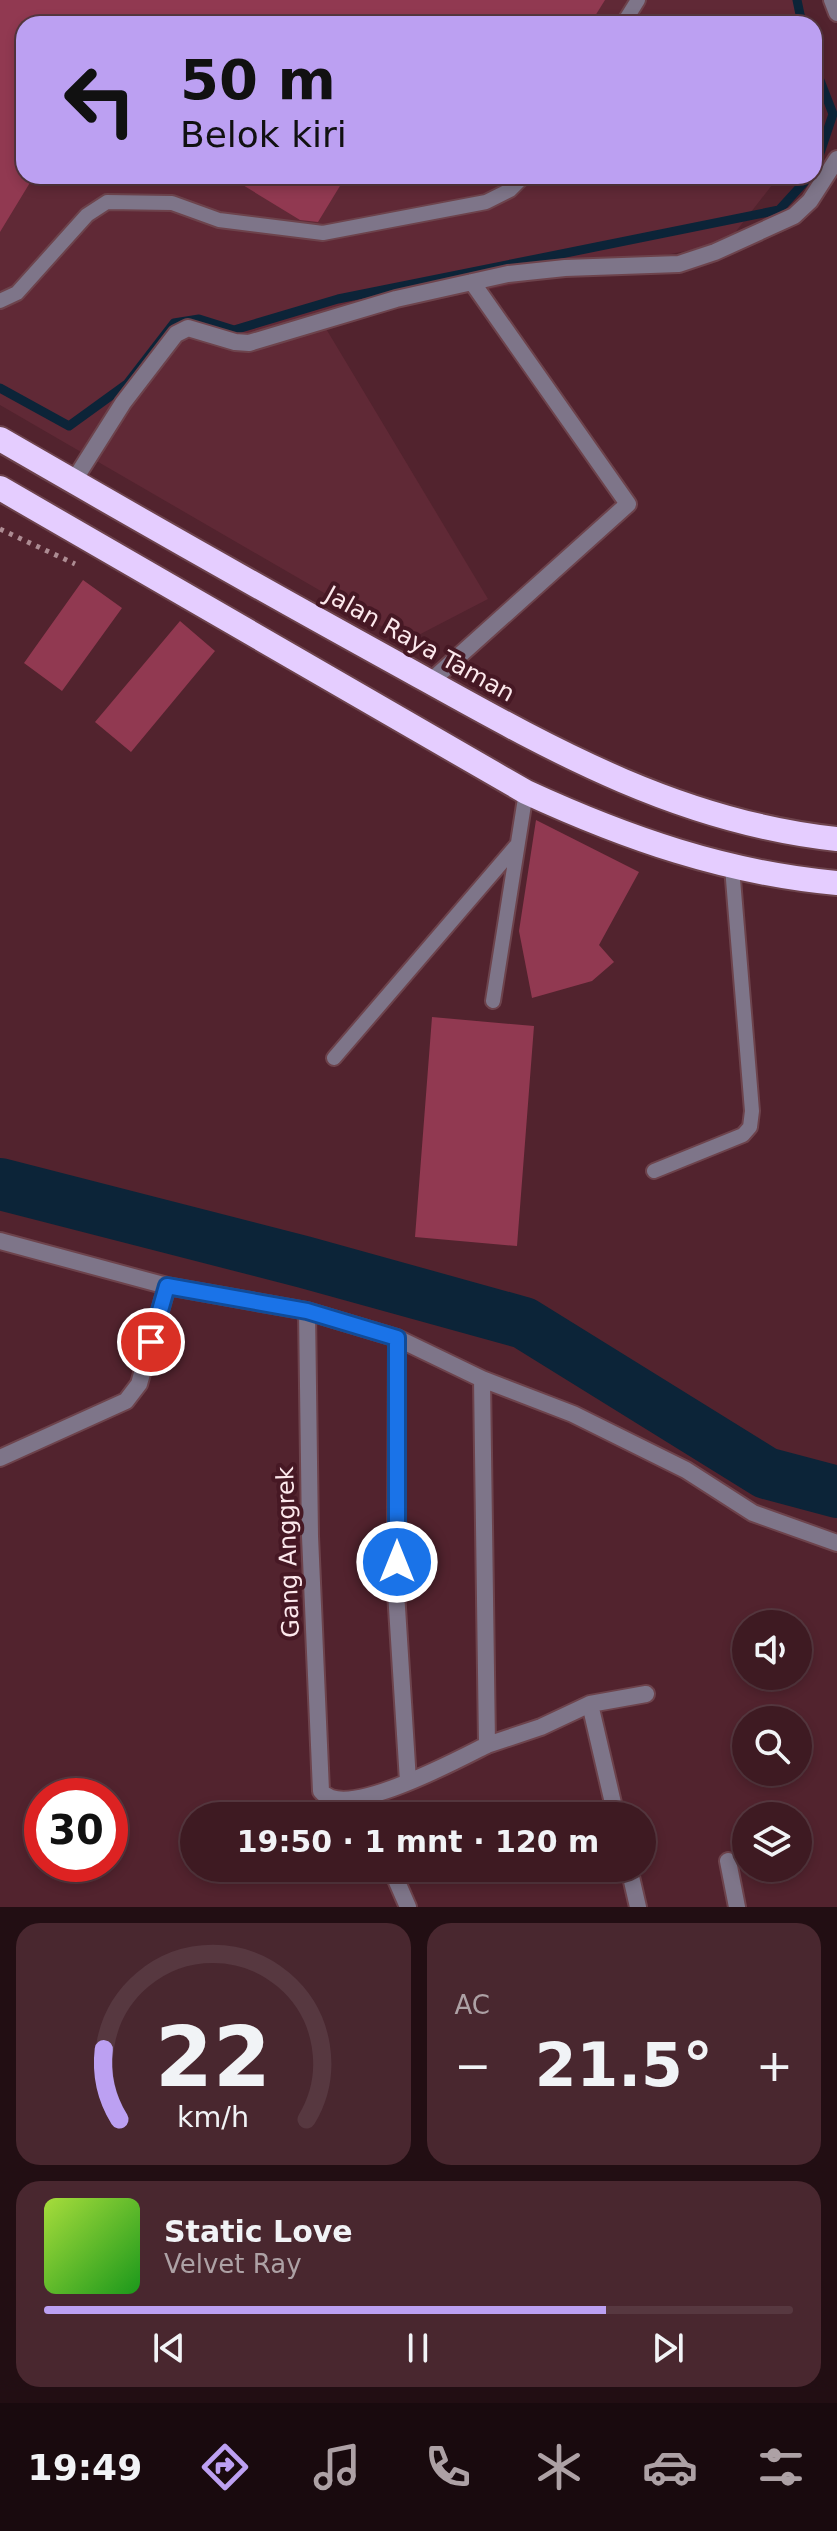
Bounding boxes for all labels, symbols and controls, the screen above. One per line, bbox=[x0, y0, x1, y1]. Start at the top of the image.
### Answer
text: 50 m bbox=[180, 47, 336, 112]
icon: left bbox=[48, 48, 152, 152]
text: Belok kiri bbox=[180, 114, 347, 155]
street label: Jalan Raya Taman bbox=[319, 579, 520, 708]
pin bbox=[117, 1308, 185, 1376]
icon: arrive bbox=[129, 1320, 173, 1364]
street label: Gang Anggrek bbox=[271, 1466, 305, 1638]
position arrow bbox=[355, 1520, 439, 1604]
map controls bbox=[732, 1610, 812, 1882]
button: sound bbox=[732, 1610, 812, 1690]
button: search bbox=[732, 1706, 812, 1786]
speed limit sign: 30 bbox=[24, 1778, 128, 1882]
button: layers bbox=[732, 1802, 812, 1882]
text: 19:50 · 1 mnt · 120 m bbox=[237, 1824, 599, 1859]
text: AC bbox=[455, 1990, 490, 2020]
text: 22 bbox=[155, 2009, 271, 2106]
text: 21.5° bbox=[535, 2030, 713, 2100]
text: − bbox=[455, 2040, 491, 2091]
text: + bbox=[756, 2040, 793, 2091]
text: km/h bbox=[177, 2100, 249, 2134]
text: Static Love bbox=[164, 2214, 353, 2249]
text: Velvet Ray bbox=[164, 2249, 302, 2279]
icon: previous bbox=[147, 2326, 191, 2370]
icon: pause bbox=[396, 2326, 440, 2370]
icon: next bbox=[646, 2326, 690, 2370]
icon: directions bbox=[197, 2439, 253, 2495]
icon: music bbox=[309, 2439, 365, 2495]
icon: phone bbox=[420, 2439, 476, 2495]
icon: climate bbox=[531, 2439, 587, 2495]
icon: car bbox=[642, 2439, 698, 2495]
icon: filters bbox=[753, 2439, 809, 2495]
text: 19:49 bbox=[28, 2447, 142, 2488]

